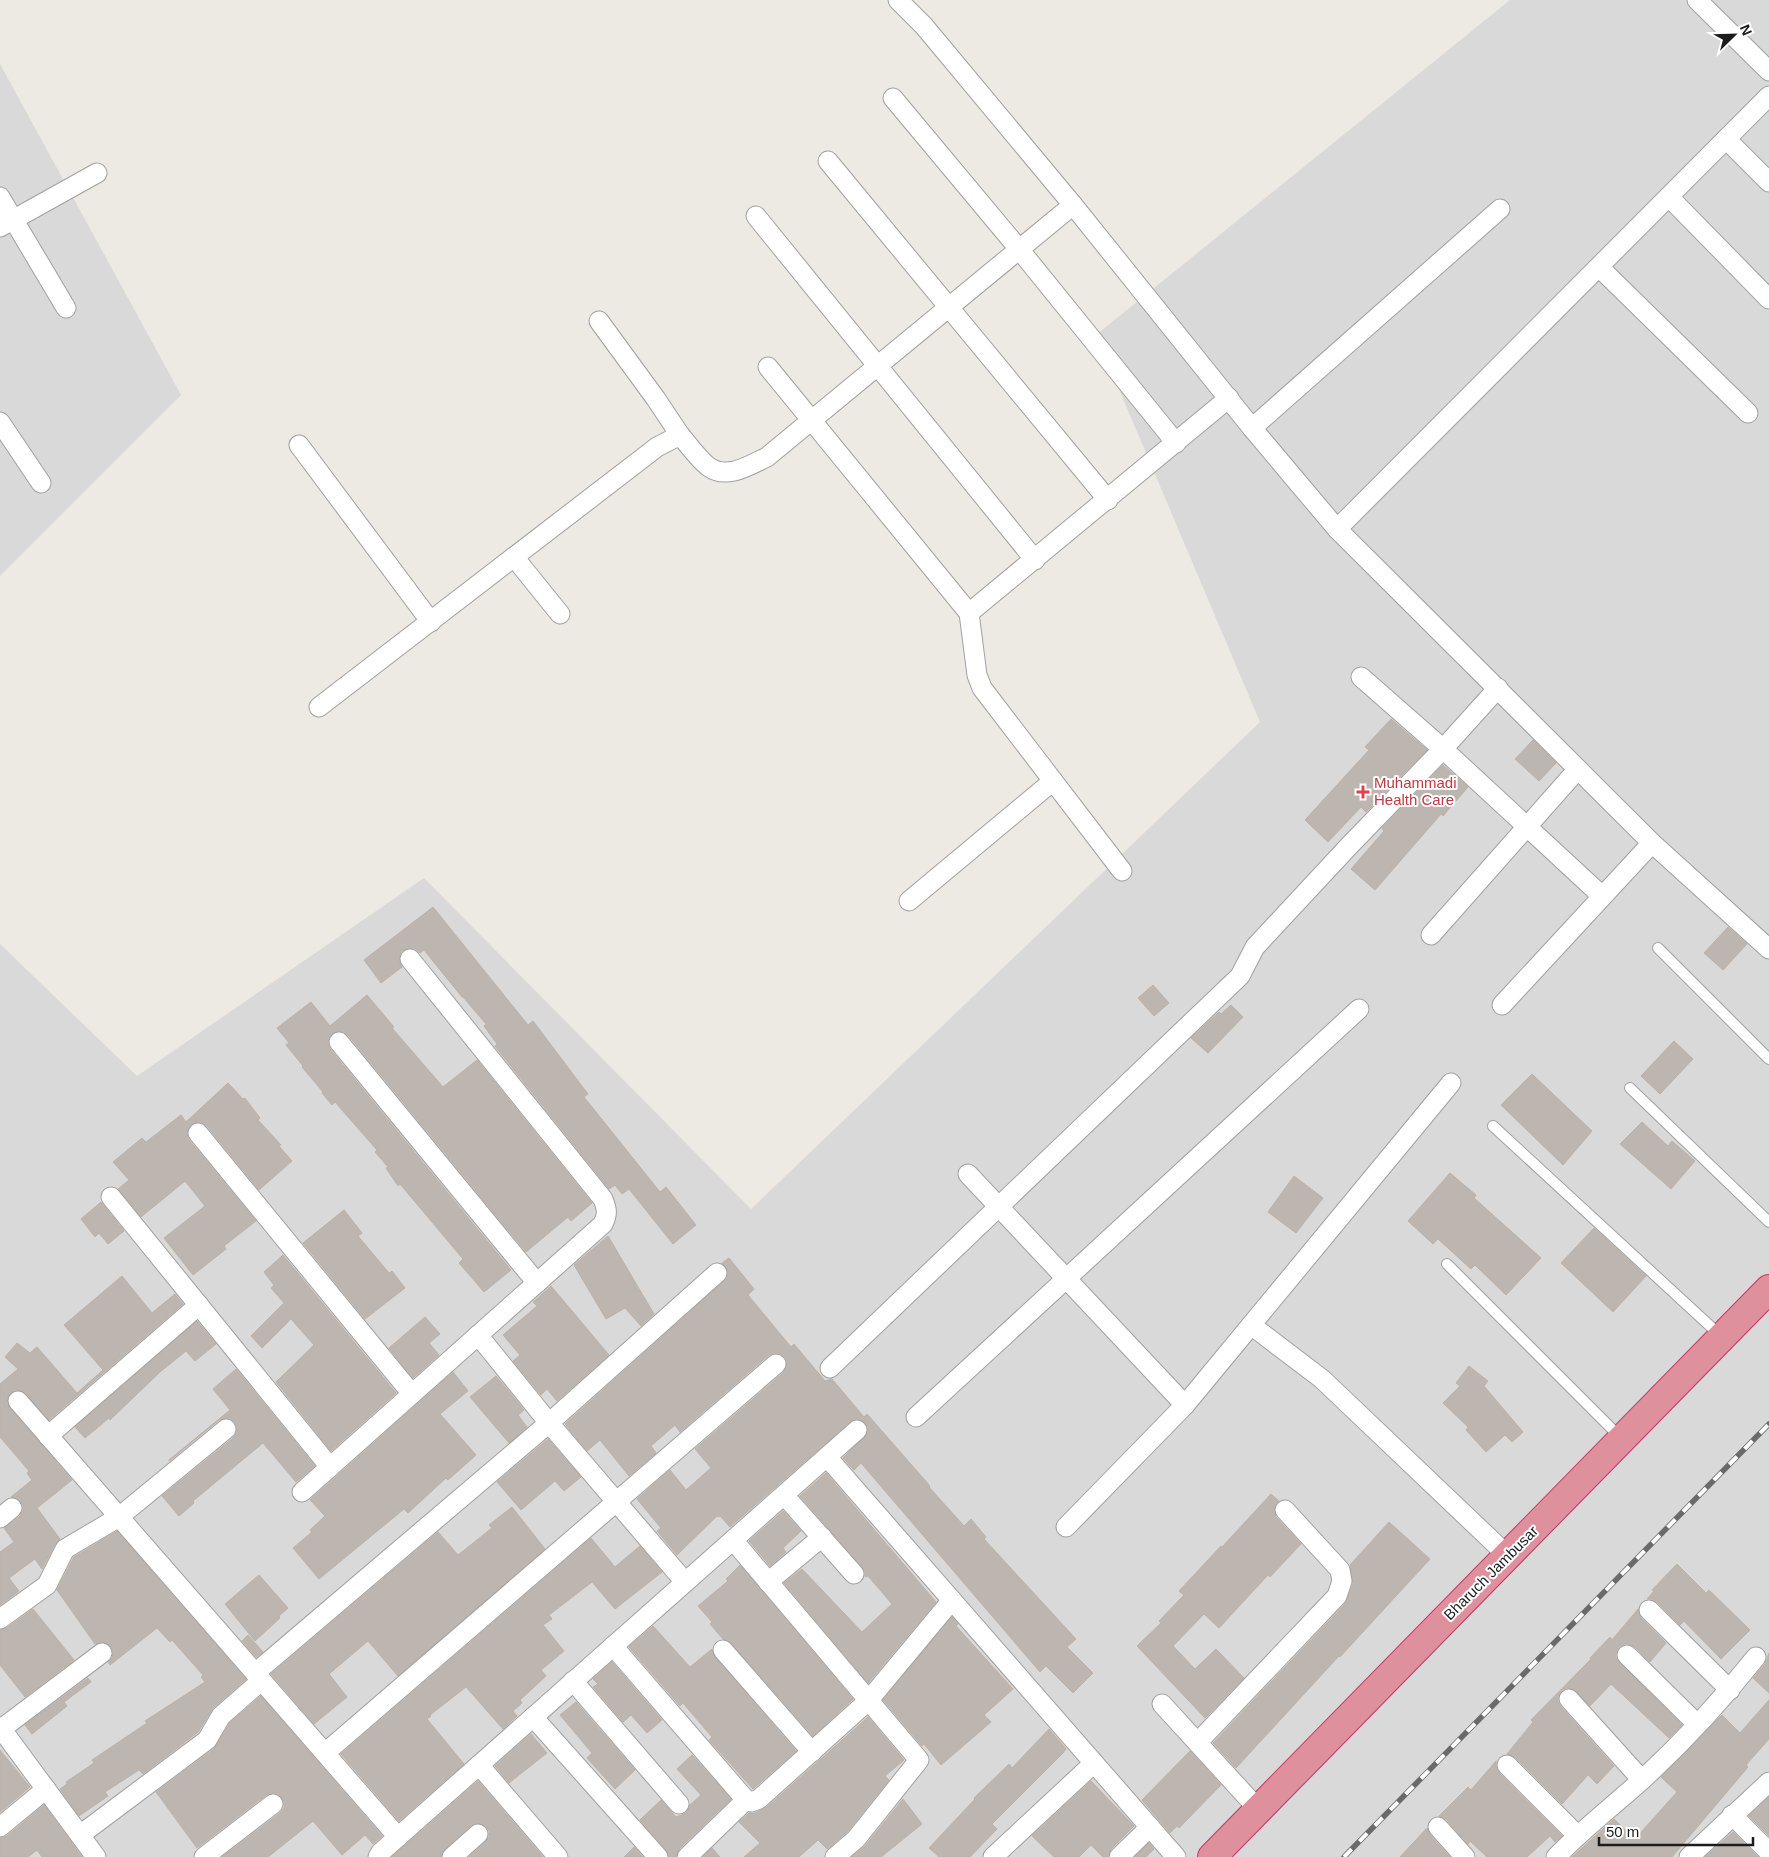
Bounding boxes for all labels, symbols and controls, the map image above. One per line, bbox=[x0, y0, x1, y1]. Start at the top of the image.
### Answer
north arrow bbox=[1709, 10, 1759, 60]
text: N bbox=[1737, 22, 1755, 38]
place label: Muhammadi Health Care bbox=[1374, 774, 1457, 808]
marker: Muhammadi Health Care bbox=[1356, 785, 1370, 799]
street label: Bharuch Jambusar bbox=[1440, 1522, 1541, 1623]
scale bar bbox=[1599, 1814, 1753, 1846]
text: 50 m bbox=[1606, 1823, 1639, 1840]

